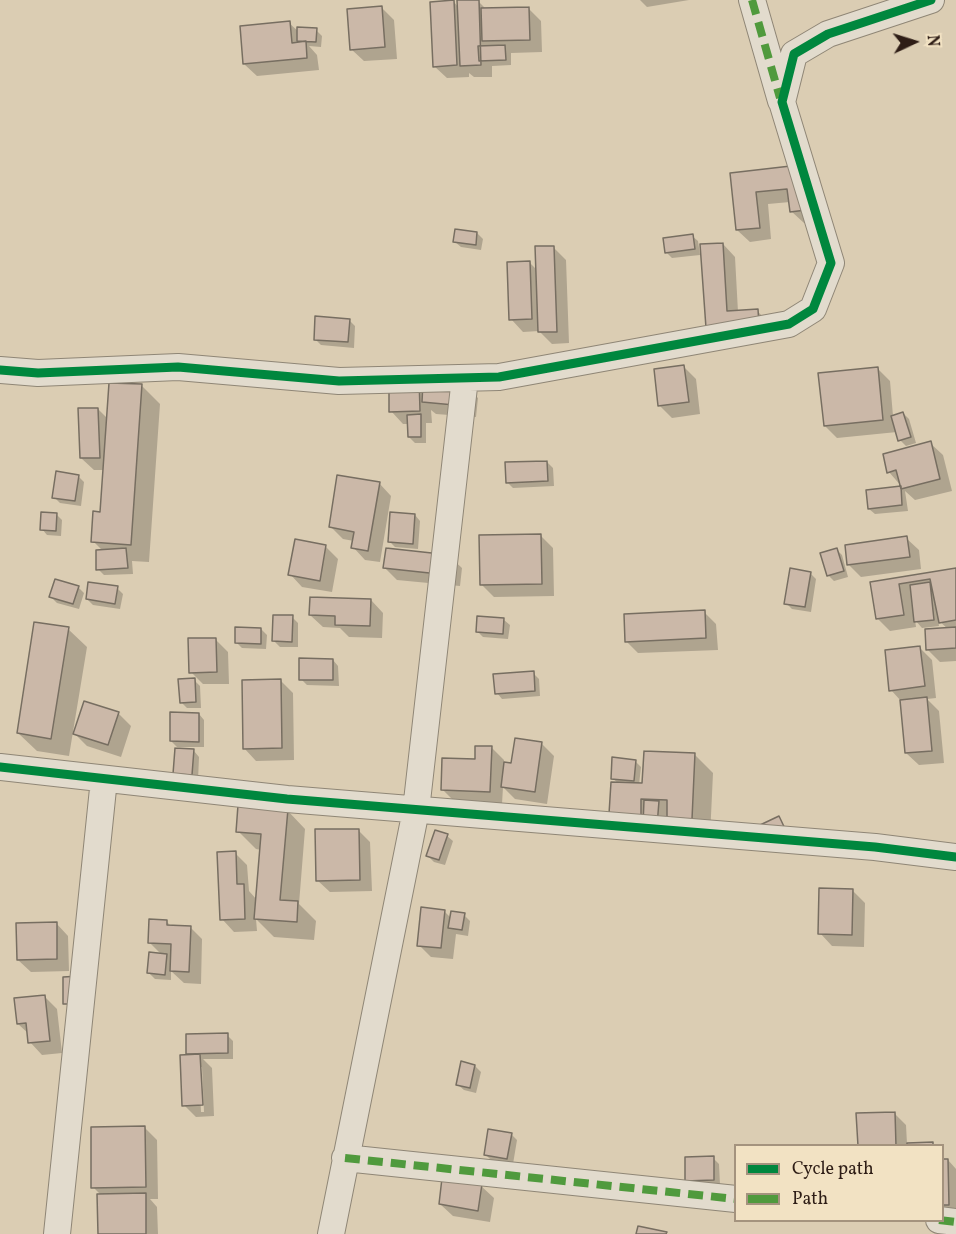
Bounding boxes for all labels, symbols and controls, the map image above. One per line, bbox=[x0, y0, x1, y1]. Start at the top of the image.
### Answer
north arrow bbox=[884, 12, 944, 72]
text: N bbox=[921, 34, 943, 47]
legend bbox=[734, 1144, 944, 1222]
text: Cycle path bbox=[792, 1157, 874, 1182]
text: Path bbox=[792, 1187, 828, 1212]

